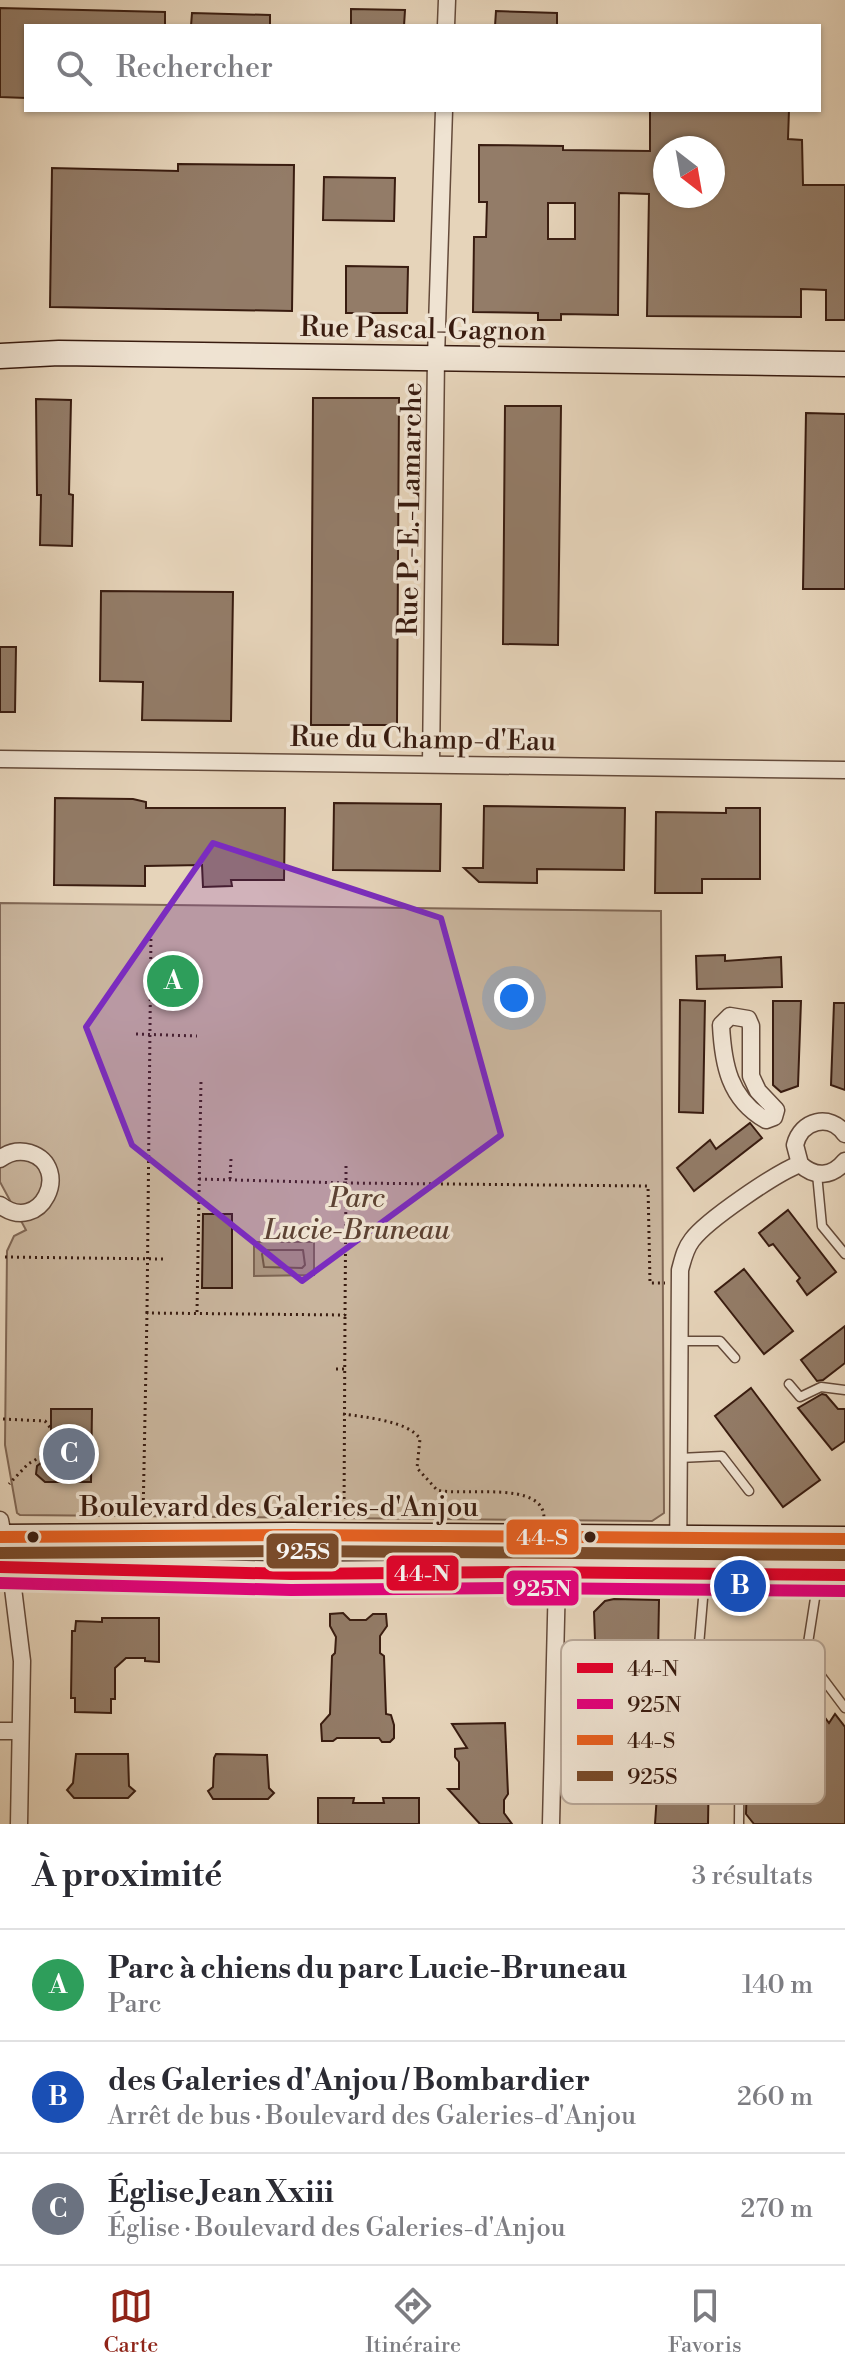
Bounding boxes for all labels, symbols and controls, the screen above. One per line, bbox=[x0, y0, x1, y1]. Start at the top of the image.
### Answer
search box bbox=[24, 24, 821, 112]
icon: search bbox=[52, 46, 96, 90]
text: Rechercher bbox=[116, 49, 273, 87]
north arrow bbox=[653, 136, 725, 208]
street label: Rue Pascal-Gagnon bbox=[300, 310, 547, 349]
street label: Rue P.-E.-Lamarche bbox=[391, 382, 430, 636]
street label: Rue du Champ-d'Eau bbox=[290, 720, 556, 759]
pin: A bbox=[147, 951, 199, 1011]
your location bbox=[494, 978, 534, 1018]
park label: Parc Lucie-Bruneau bbox=[263, 1181, 450, 1248]
pin: C bbox=[43, 1424, 95, 1484]
street label: Boulevard des Galeries-d'Anjou bbox=[79, 1490, 478, 1525]
line badge: 44-S bbox=[505, 1518, 580, 1556]
text: 44-S bbox=[516, 1525, 568, 1552]
unlabelled marker bbox=[25, 1529, 41, 1545]
unlabelled marker bbox=[582, 1529, 598, 1545]
line badge: 925S bbox=[265, 1532, 340, 1570]
text: 925S bbox=[276, 1539, 330, 1566]
line badge: 44-N bbox=[385, 1554, 460, 1592]
pin: B bbox=[714, 1556, 766, 1616]
text: 44-N bbox=[394, 1561, 451, 1588]
line badge: 925N bbox=[505, 1569, 580, 1607]
text: 925N bbox=[513, 1576, 572, 1603]
legend bbox=[561, 1640, 825, 1804]
text: 44-N bbox=[627, 1656, 679, 1683]
text: 925N bbox=[627, 1692, 682, 1719]
text: 44-S bbox=[627, 1728, 675, 1755]
text: 925S bbox=[627, 1764, 678, 1791]
text: À proximité bbox=[32, 1855, 222, 1897]
text: 3 résultats bbox=[692, 1860, 813, 1892]
text: Parc à chiens du parc Lucie-Bruneau bbox=[108, 1950, 627, 1988]
text: A bbox=[49, 1969, 67, 2001]
text: 140 m bbox=[742, 1969, 813, 2001]
text: Parc bbox=[108, 1988, 162, 2020]
text: des Galeries d'Anjou / Bombardier bbox=[108, 2062, 590, 2100]
text: B bbox=[48, 2081, 68, 2113]
text: 260 m bbox=[737, 2081, 813, 2113]
text: Arrêt de bus · Boulevard des Galeries-d'Anjou bbox=[108, 2100, 636, 2132]
text: Église Jean Xxiii bbox=[108, 2174, 334, 2212]
text: C bbox=[49, 2193, 67, 2225]
text: 270 m bbox=[740, 2193, 813, 2225]
text: Église · Boulevard des Galeries-d'Anjou bbox=[108, 2212, 566, 2244]
tab: Carte bbox=[103, 2284, 158, 2359]
tab: Itinéraire bbox=[365, 2284, 461, 2359]
tab: Favoris bbox=[668, 2284, 742, 2359]

